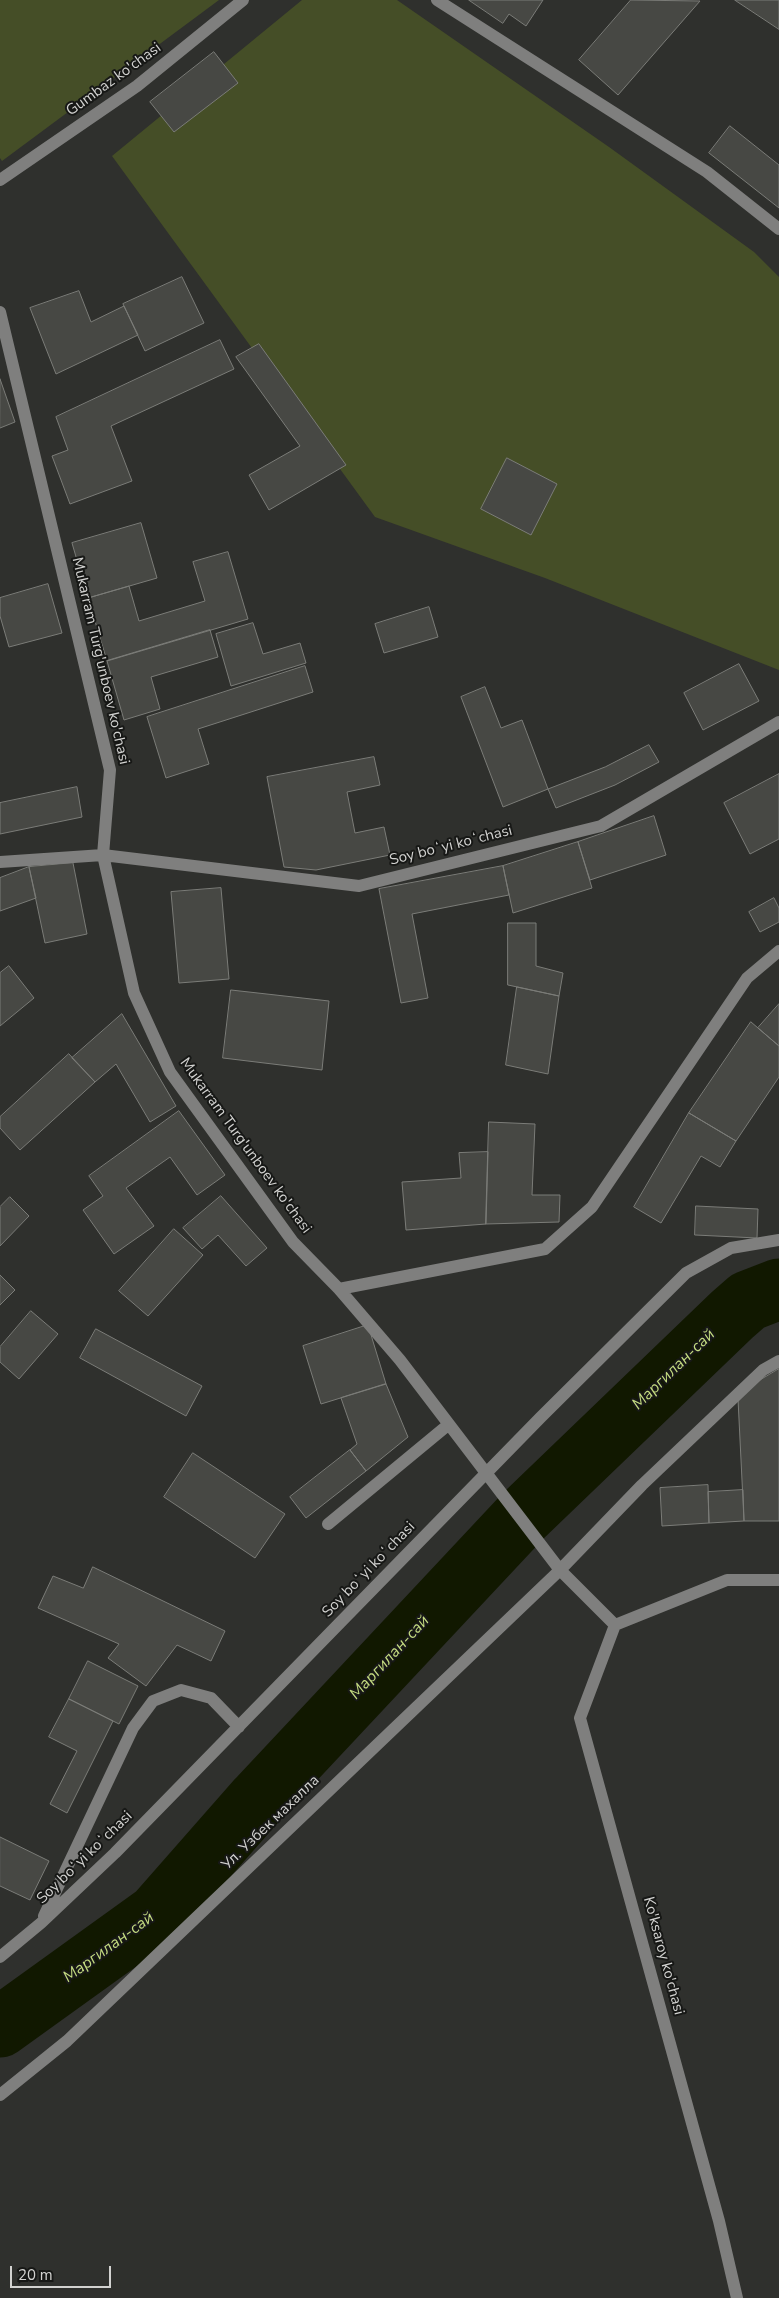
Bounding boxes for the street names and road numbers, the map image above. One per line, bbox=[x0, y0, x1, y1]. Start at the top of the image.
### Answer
street label: Gumbaz ko'chasi bbox=[63, 40, 165, 120]
street label: Mukarram Turg'unboev ko'chasi bbox=[67, 556, 133, 766]
street label: Soy boʻyi koʻchasi bbox=[388, 822, 514, 870]
street label: Mukarram Turg'unboev ko'chasi bbox=[175, 1055, 315, 1237]
street label: Soy boʻyi koʻchasi bbox=[319, 1518, 419, 1622]
street label: Ул. Узбек махалла bbox=[219, 1772, 323, 1874]
street label: Soy boʻyi koʻchasi bbox=[33, 1808, 137, 1908]
street label: Ko'ksaroy ko'chasi bbox=[639, 1895, 687, 2017]

